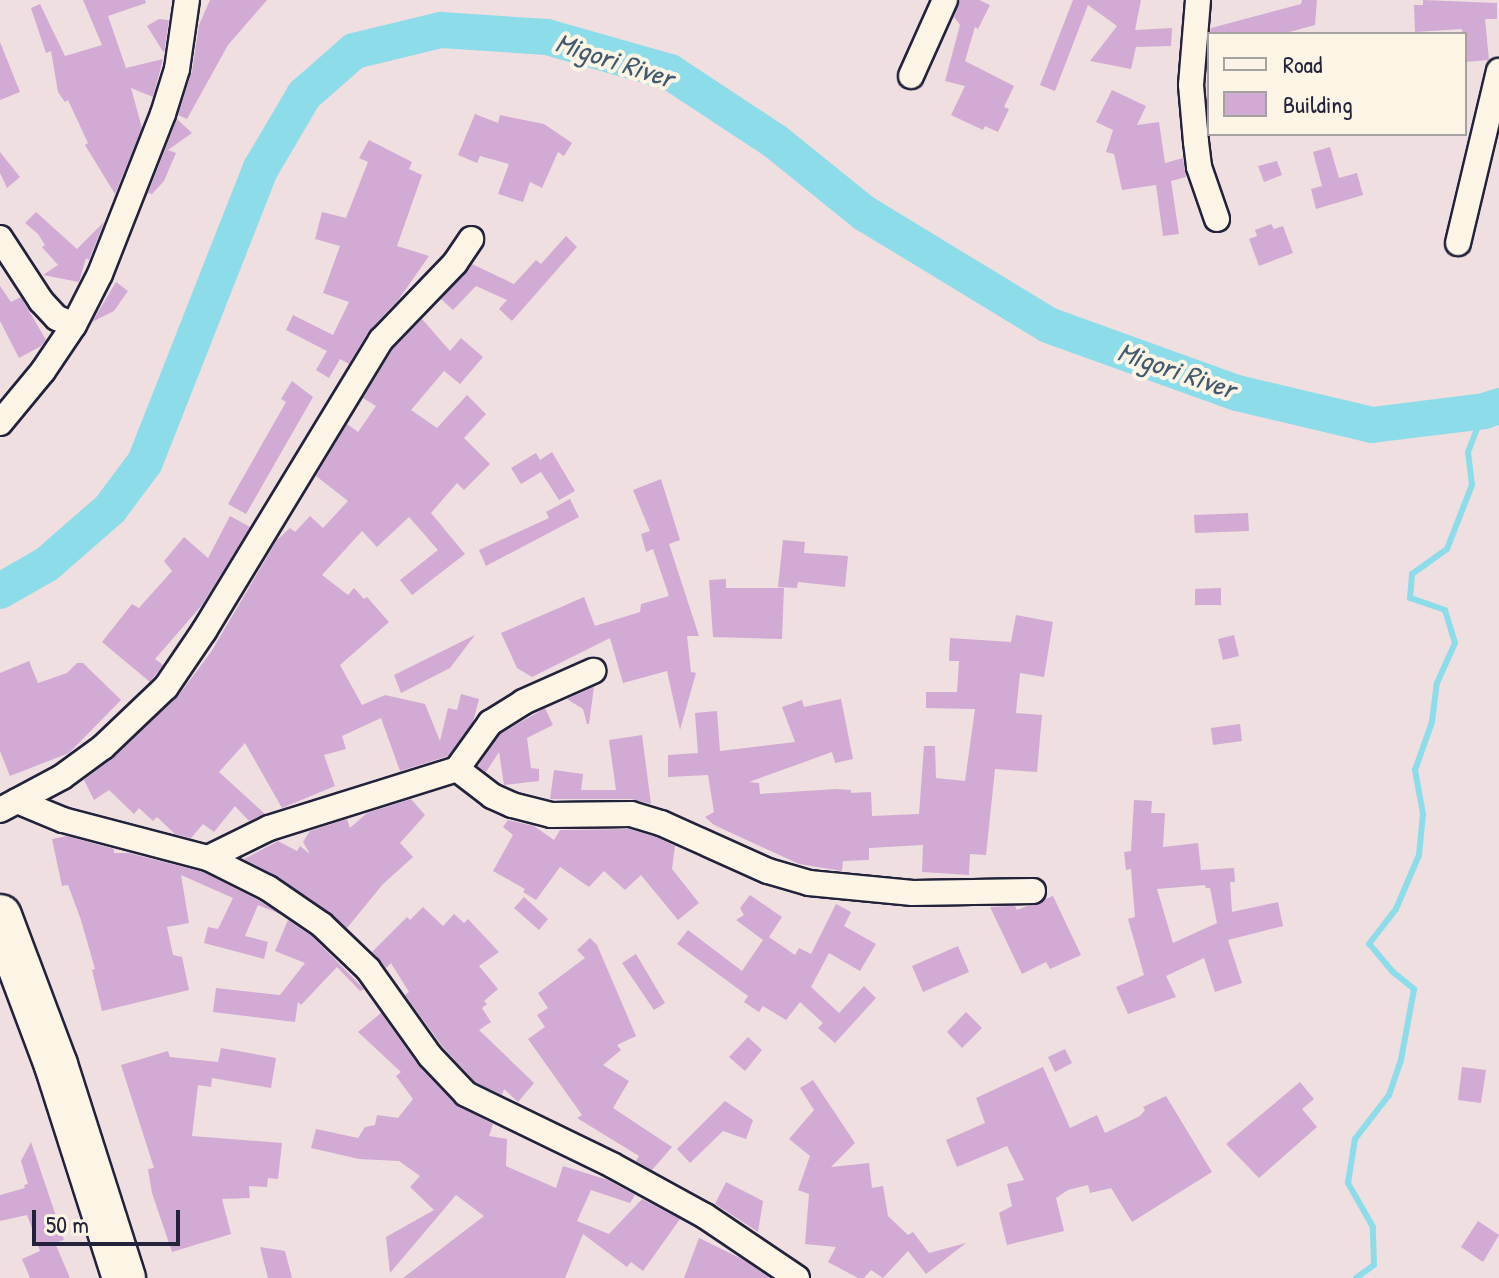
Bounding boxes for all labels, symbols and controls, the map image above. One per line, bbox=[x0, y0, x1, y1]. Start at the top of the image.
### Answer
water label: Migori River bbox=[552, 25, 678, 95]
legend bbox=[1207, 32, 1467, 136]
text: Road bbox=[1283, 48, 1322, 80]
text: Building bbox=[1283, 88, 1353, 120]
water label: Migori River bbox=[1114, 334, 1240, 406]
scale bar bbox=[36, 1194, 184, 1244]
text: 50 m bbox=[46, 1208, 89, 1240]

